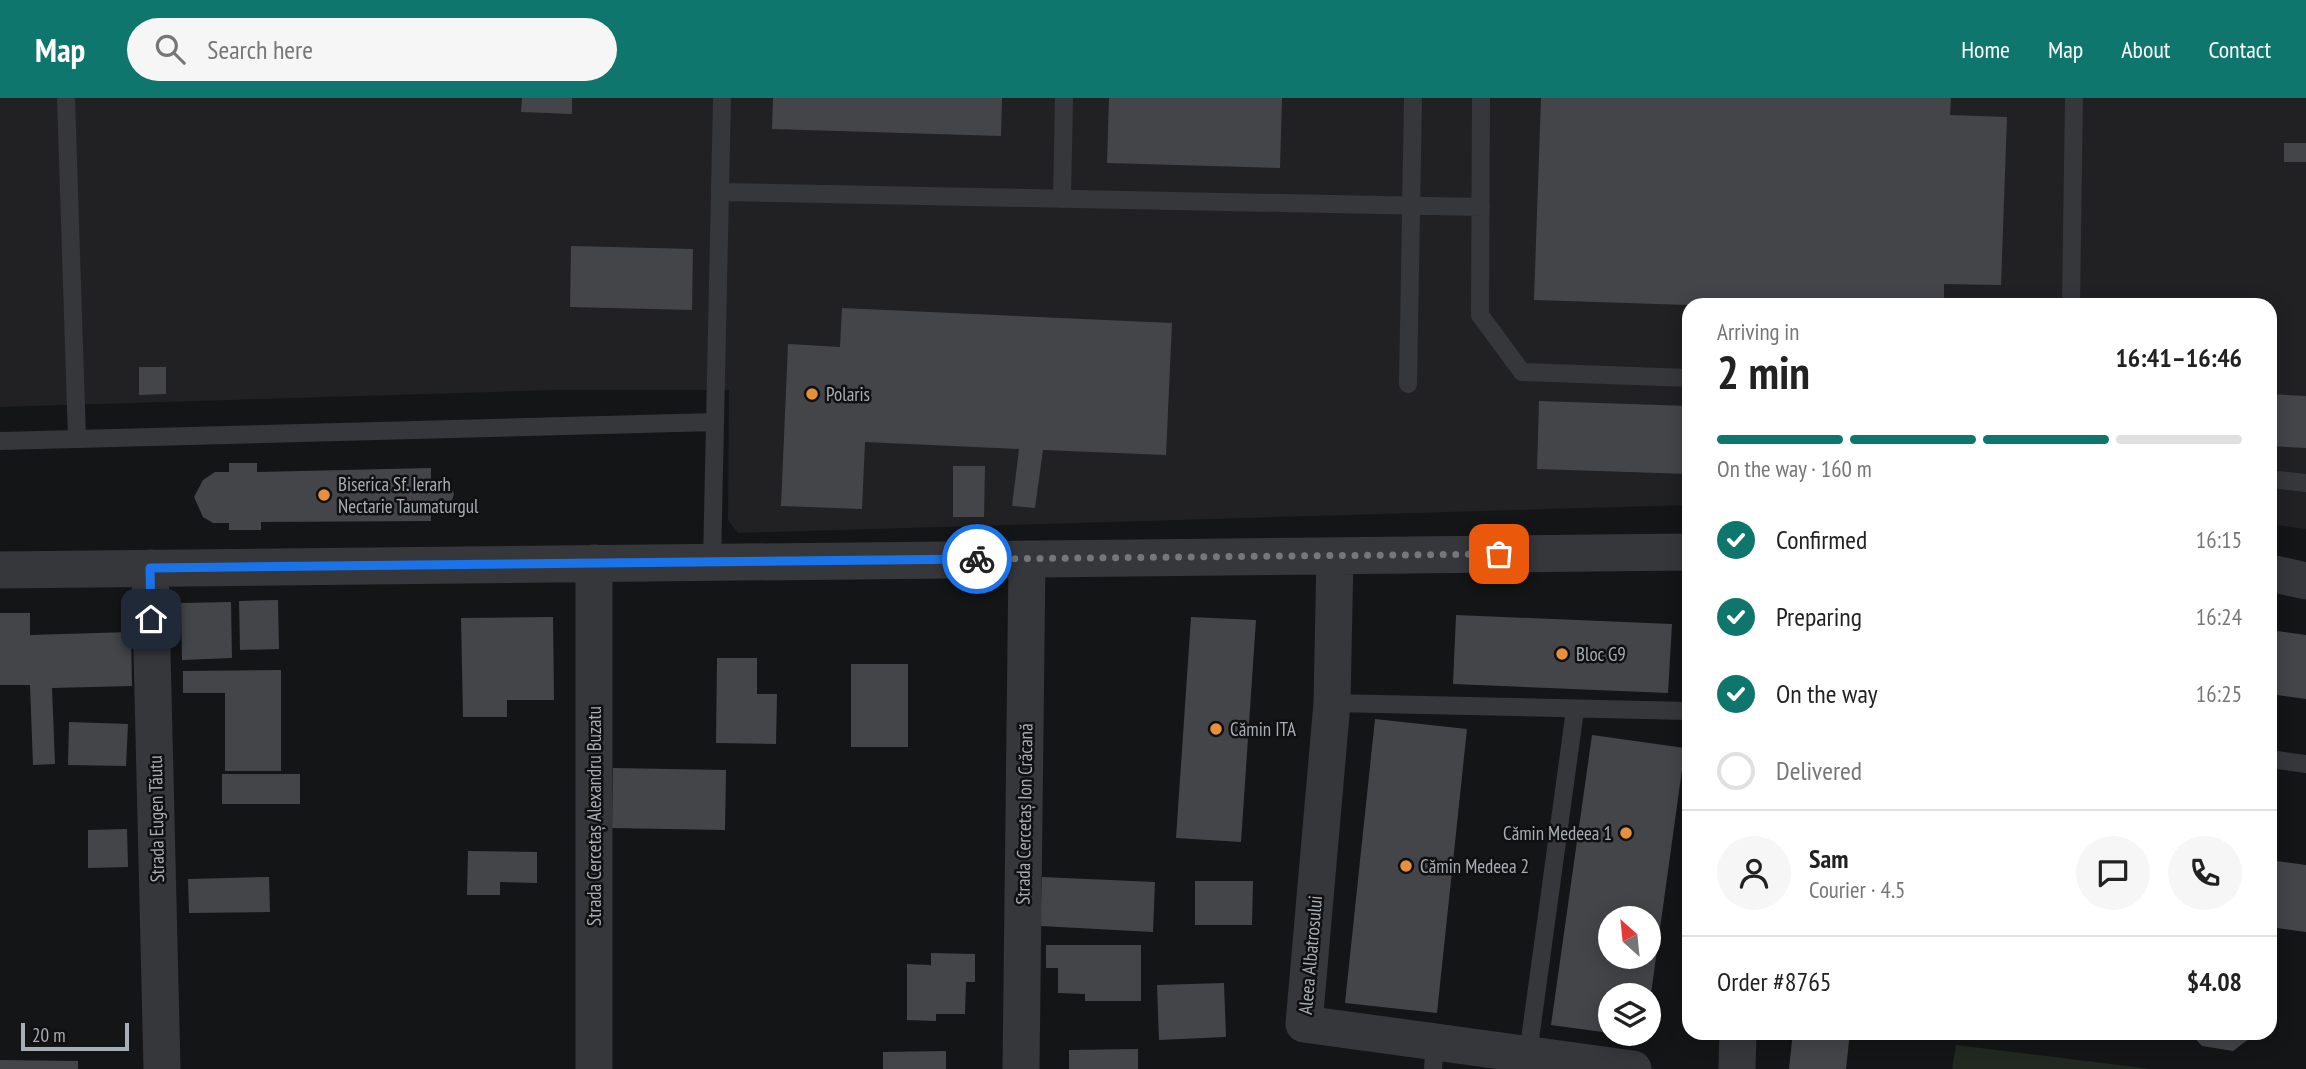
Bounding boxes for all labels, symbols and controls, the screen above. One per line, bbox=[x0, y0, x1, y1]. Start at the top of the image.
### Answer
search box bbox=[127, 18, 617, 81]
text: Map bbox=[35, 28, 85, 71]
icon: search bbox=[151, 30, 189, 68]
text: Search here bbox=[207, 33, 313, 66]
text: Home bbox=[1961, 34, 2010, 65]
text: Map bbox=[2048, 34, 2083, 65]
text: About bbox=[2121, 34, 2170, 65]
text: Contact bbox=[2208, 34, 2271, 65]
text: Arriving in bbox=[1717, 317, 1799, 346]
text: 16:41–16:46 bbox=[2115, 341, 2242, 374]
text: 2 min bbox=[1717, 342, 1810, 402]
place label: Polaris bbox=[826, 382, 870, 406]
marker: Polaris bbox=[804, 386, 820, 402]
text: On the way · 160 m bbox=[1717, 454, 1872, 483]
place label: Biserica Sf. Ierarh Nectarie Taumaturgul bbox=[338, 472, 479, 518]
marker: Biserica Sf. Ierarh Nectarie Taumaturgul bbox=[316, 487, 332, 503]
icon: check bbox=[1717, 521, 1755, 559]
text: Confirmed bbox=[1776, 523, 1867, 556]
courier bbox=[942, 524, 1012, 594]
pin bbox=[1469, 524, 1529, 584]
text: 16:15 bbox=[2196, 525, 2242, 554]
icon: bag bbox=[1480, 535, 1518, 573]
icon: bike bbox=[958, 540, 996, 578]
pin bbox=[121, 589, 181, 649]
icon: check bbox=[1717, 598, 1755, 636]
icon: home bbox=[132, 600, 170, 638]
text: Preparing bbox=[1776, 600, 1862, 633]
text: 16:24 bbox=[2196, 602, 2242, 631]
place label: Bloc G9 bbox=[1576, 642, 1626, 666]
marker: Bloc G9 bbox=[1554, 646, 1570, 662]
icon: check bbox=[1717, 675, 1755, 713]
text: On the way bbox=[1776, 677, 1878, 710]
text: 16:25 bbox=[2196, 679, 2242, 708]
street label: Strada Cercetaș Alexandru Buzatu bbox=[582, 706, 606, 926]
place label: Cămin ITA bbox=[1230, 717, 1296, 741]
marker: Cămin ITA bbox=[1208, 721, 1224, 737]
street label: Strada Cercetaș Ion Crăcană bbox=[1010, 723, 1038, 905]
text: Delivered bbox=[1776, 754, 1862, 787]
street label: Strada Eugen Tăutu bbox=[143, 755, 169, 883]
place label: Cămin Medeea 1 bbox=[1503, 821, 1612, 845]
marker: Cămin Medeea 1 bbox=[1618, 825, 1634, 841]
button: person bbox=[1717, 836, 1791, 910]
button: chat bbox=[2076, 836, 2150, 910]
button: phone bbox=[2168, 836, 2242, 910]
text: Sam bbox=[1809, 842, 1848, 875]
place label: Cămin Medeea 2 bbox=[1420, 854, 1529, 878]
marker: Cămin Medeea 2 bbox=[1398, 858, 1414, 874]
text: Courier · 4.5 bbox=[1809, 875, 1905, 904]
street label: Aleea Albatrosului bbox=[1293, 894, 1327, 1016]
north arrow bbox=[1598, 906, 1661, 970]
map controls bbox=[1598, 906, 1661, 1046]
text: Order #8765 bbox=[1717, 965, 1832, 998]
text: $4.08 bbox=[2187, 965, 2242, 998]
button: layers bbox=[1598, 983, 1661, 1046]
scale bar bbox=[21, 1020, 130, 1052]
text: 20 m bbox=[32, 1023, 66, 1047]

